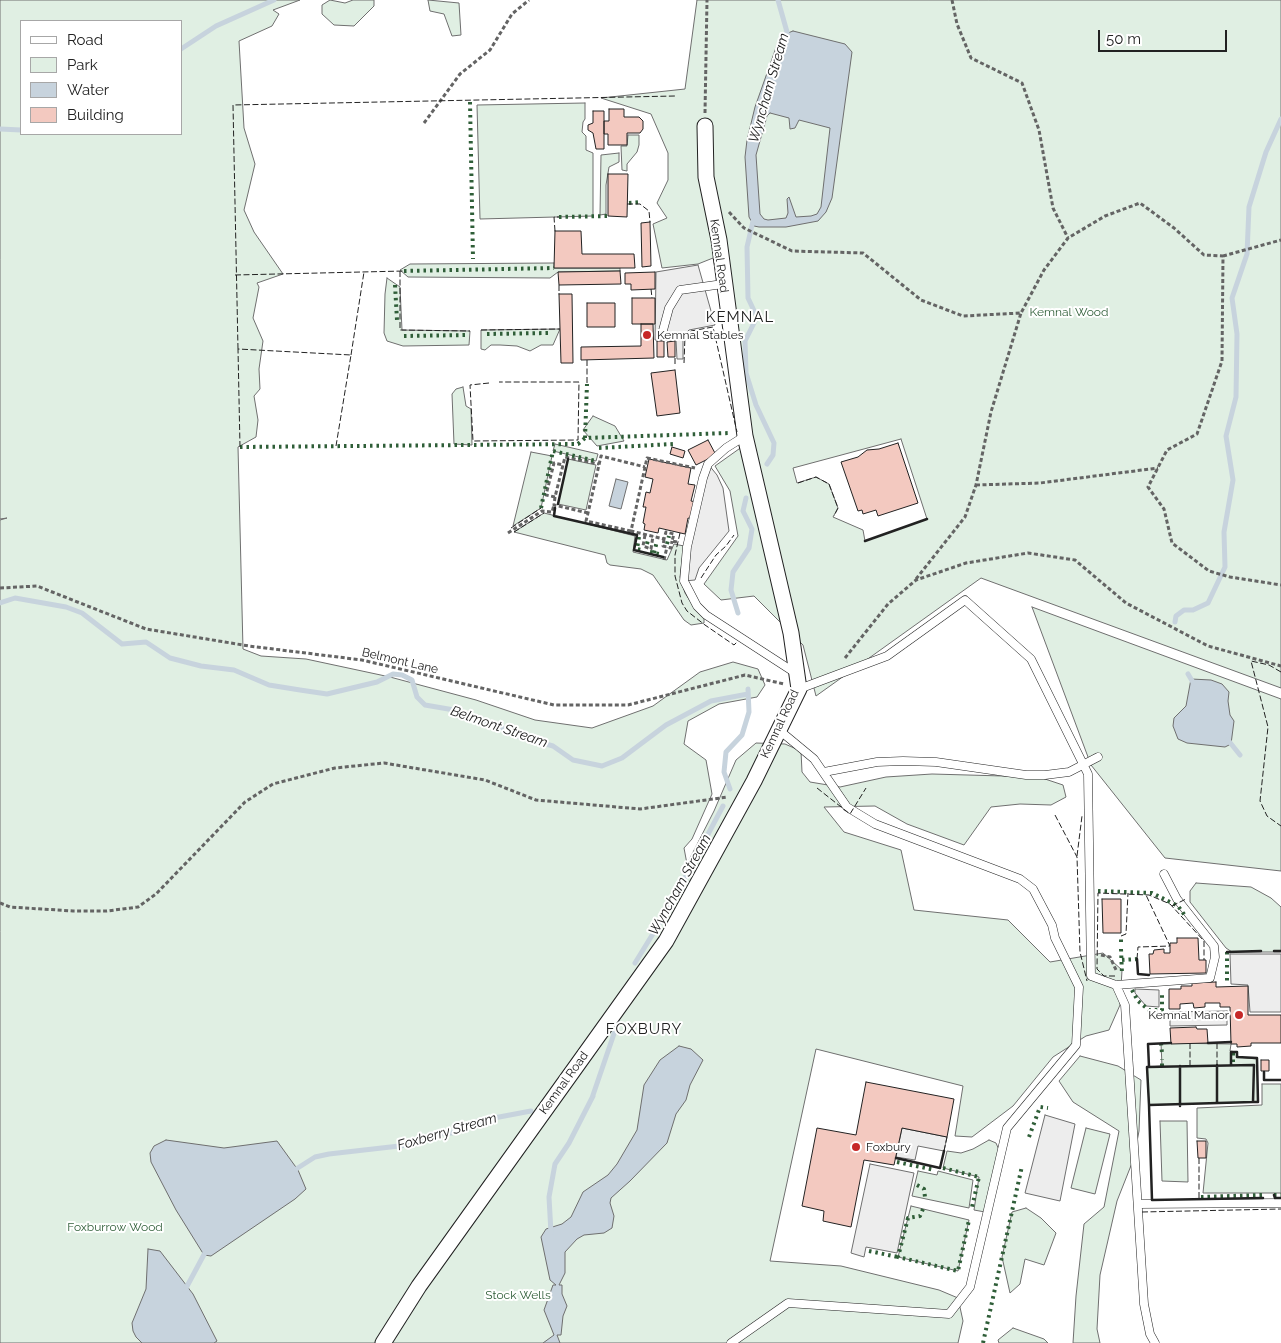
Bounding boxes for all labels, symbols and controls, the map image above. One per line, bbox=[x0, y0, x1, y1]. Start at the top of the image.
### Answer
legend bbox=[20, 20, 182, 135]
scale bar bbox=[1101, 20, 1230, 52]
text: 50 m bbox=[1106, 30, 1141, 48]
text: Road bbox=[67, 31, 103, 49]
water label: Wyncham Stream bbox=[745, 31, 793, 145]
text: Park bbox=[67, 56, 98, 74]
text: Water bbox=[67, 81, 109, 99]
text: Building bbox=[67, 106, 124, 124]
street label: Kemnal Road bbox=[707, 218, 731, 294]
park label: Kemnal Wood bbox=[1030, 305, 1108, 319]
district label: KEMNAL bbox=[705, 308, 775, 326]
place label: Kemnal Stables bbox=[657, 328, 744, 342]
marker: Kemnal Stables bbox=[641, 329, 653, 341]
street label: Belmont Lane bbox=[360, 645, 440, 677]
street label: Kemnal Road bbox=[758, 687, 802, 761]
water label: Belmont Stream bbox=[448, 703, 550, 751]
water label: Wyncham Stream bbox=[645, 831, 715, 939]
place label: Kemnal Manor bbox=[1148, 1008, 1229, 1022]
marker: Kemnal Manor bbox=[1233, 1009, 1245, 1021]
district label: FOXBURY bbox=[605, 1020, 683, 1038]
street label: Kemnal Road bbox=[536, 1049, 592, 1117]
water label: Foxberry Stream bbox=[395, 1110, 499, 1154]
place label: Foxbury bbox=[866, 1140, 911, 1154]
marker: Foxbury bbox=[850, 1141, 862, 1153]
park label: Foxburrow Wood bbox=[67, 1220, 163, 1234]
park label: Stock Wells bbox=[485, 1288, 551, 1302]

